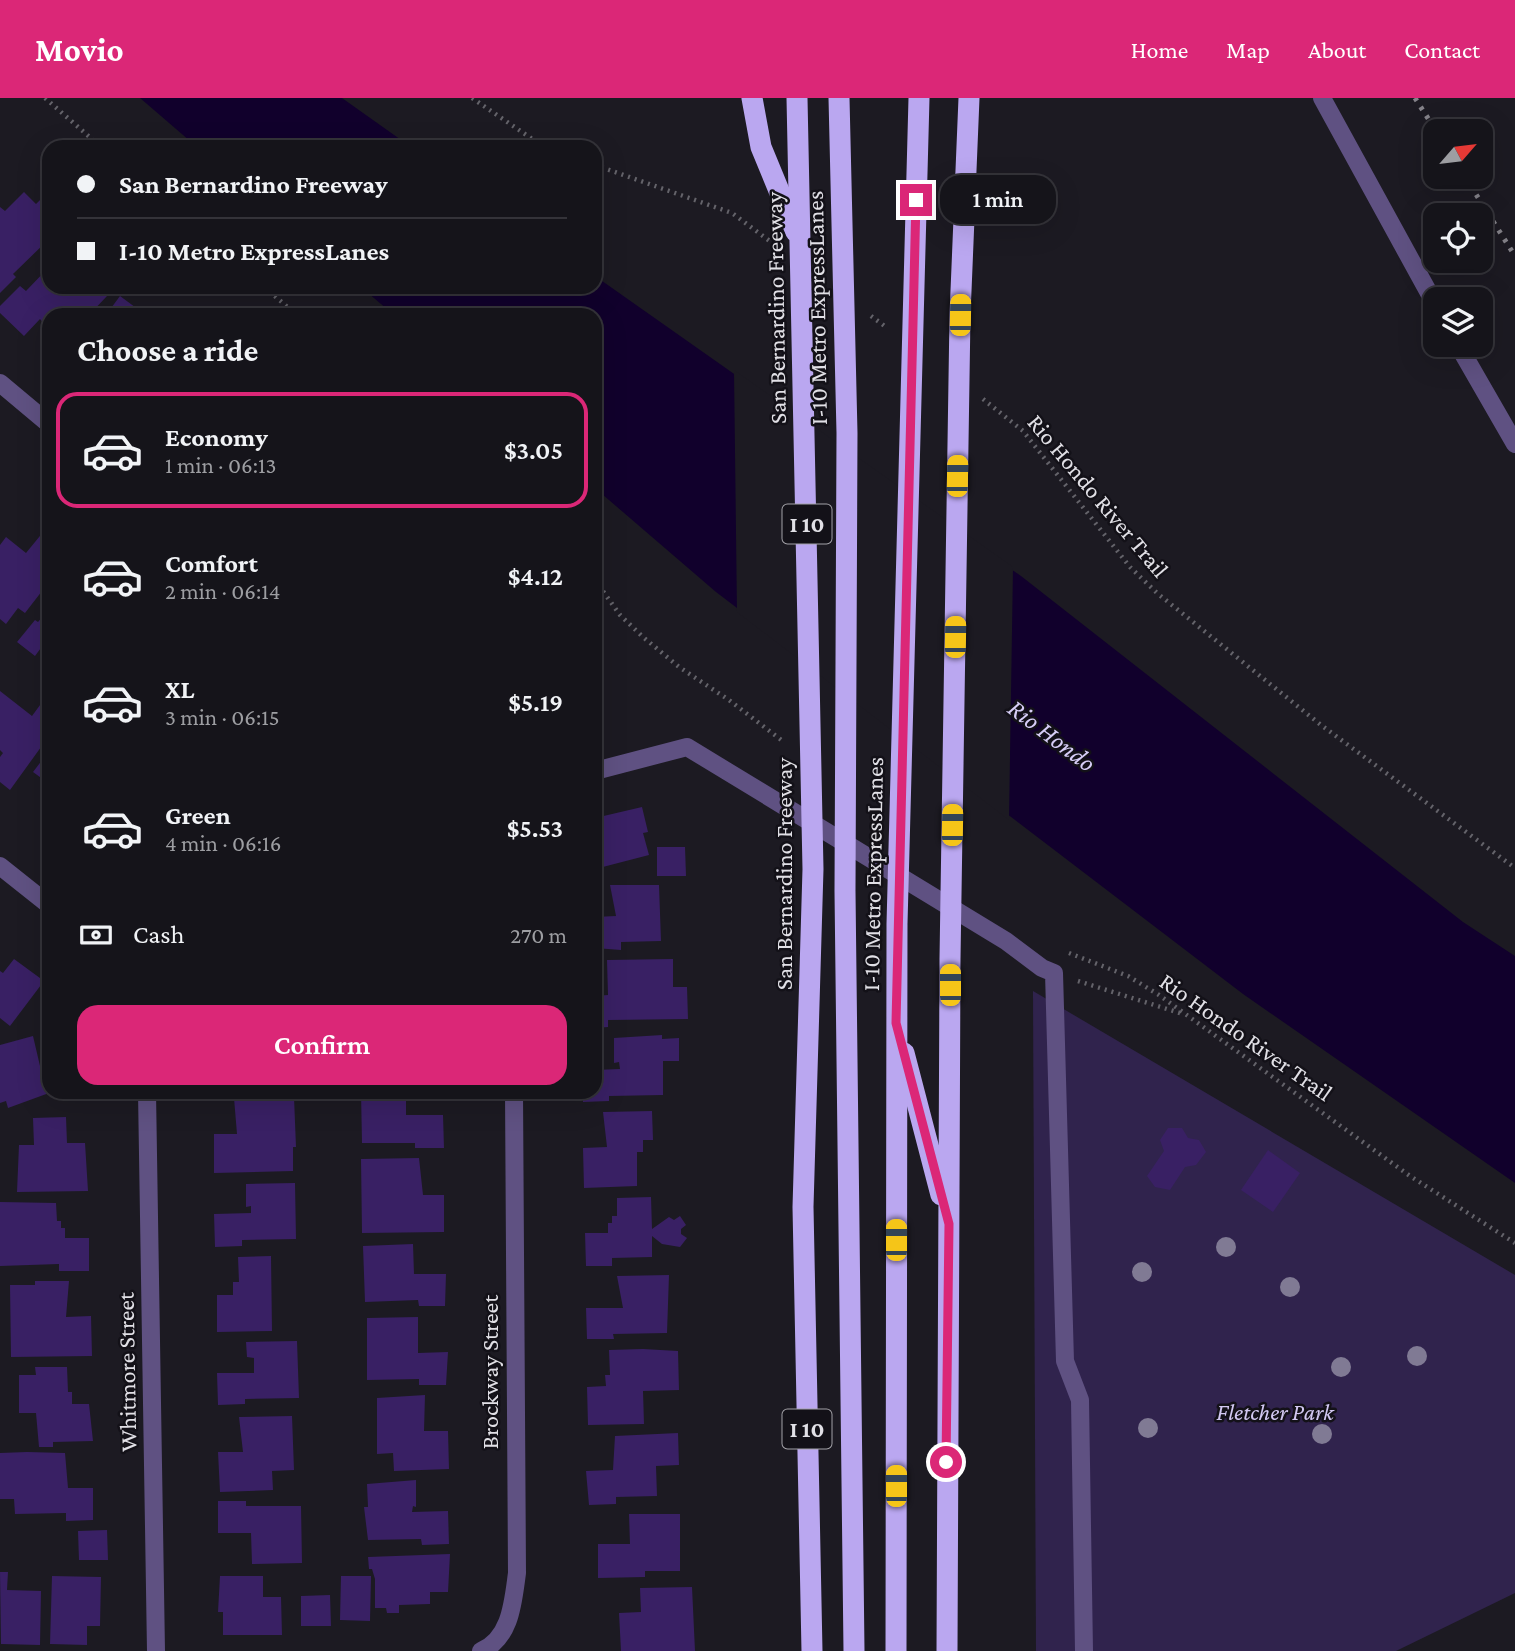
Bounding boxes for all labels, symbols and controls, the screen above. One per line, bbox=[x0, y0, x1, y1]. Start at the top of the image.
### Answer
text: Movio bbox=[35, 31, 124, 68]
text: Home bbox=[1131, 36, 1188, 63]
text: Map bbox=[1226, 36, 1270, 63]
text: About bbox=[1308, 36, 1366, 63]
text: Contact bbox=[1404, 36, 1480, 63]
north arrow bbox=[1423, 119, 1493, 189]
map controls bbox=[1423, 119, 1493, 357]
text: San Bernardino Freeway bbox=[119, 170, 388, 199]
callout: 1 min bbox=[940, 176, 1056, 224]
route end bbox=[900, 184, 932, 216]
text: 1 min bbox=[972, 186, 1024, 212]
street label: San Bernardino Freeway bbox=[760, 191, 791, 424]
street label: I-10 Metro ExpressLanes bbox=[801, 191, 832, 425]
button: locate bbox=[1423, 203, 1493, 273]
text: I-10 Metro ExpressLanes bbox=[119, 237, 389, 266]
button: layers bbox=[1423, 287, 1493, 357]
car bbox=[950, 294, 971, 336]
text: Choose a ride bbox=[77, 332, 258, 368]
street label: Rio Hondo River Trail bbox=[1022, 409, 1174, 583]
icon: car bbox=[81, 419, 144, 482]
text: Economy bbox=[165, 423, 268, 452]
text: $3.05 bbox=[504, 436, 563, 465]
text: 1 min · 06:13 bbox=[165, 452, 276, 478]
car bbox=[947, 455, 968, 497]
road number: I 10 bbox=[782, 504, 832, 544]
icon: car bbox=[81, 545, 144, 608]
text: Comfort bbox=[165, 549, 258, 578]
text: $4.12 bbox=[508, 562, 563, 591]
text: 2 min · 06:14 bbox=[165, 578, 281, 604]
car bbox=[945, 616, 966, 658]
icon: car bbox=[81, 671, 144, 734]
text: XL bbox=[165, 675, 194, 704]
text: $5.19 bbox=[508, 688, 563, 717]
water label: Rio Hondo bbox=[1002, 693, 1101, 778]
text: 3 min · 06:15 bbox=[165, 704, 280, 730]
street label: San Bernardino Freeway bbox=[770, 757, 797, 990]
street label: I-10 Metro ExpressLanes bbox=[857, 757, 888, 991]
icon: car bbox=[81, 797, 144, 860]
text: Green bbox=[165, 801, 231, 830]
car bbox=[942, 804, 963, 846]
text: $5.53 bbox=[507, 814, 563, 843]
text: 4 min · 06:16 bbox=[165, 830, 281, 856]
icon: cash bbox=[77, 916, 115, 954]
text: Cash bbox=[133, 920, 184, 949]
text: 270 m bbox=[510, 922, 567, 948]
car bbox=[940, 964, 961, 1006]
street label: Rio Hondo River Trail bbox=[1155, 967, 1338, 1106]
button: Confirm bbox=[77, 1005, 567, 1085]
car bbox=[886, 1219, 907, 1261]
street label: Whitmore Street bbox=[112, 1291, 141, 1452]
street label: Brockway Street bbox=[476, 1294, 503, 1449]
park label: Fletcher Park bbox=[1216, 1398, 1335, 1425]
road number: I 10 bbox=[782, 1410, 832, 1448]
route start bbox=[930, 1446, 962, 1478]
car bbox=[886, 1465, 907, 1507]

